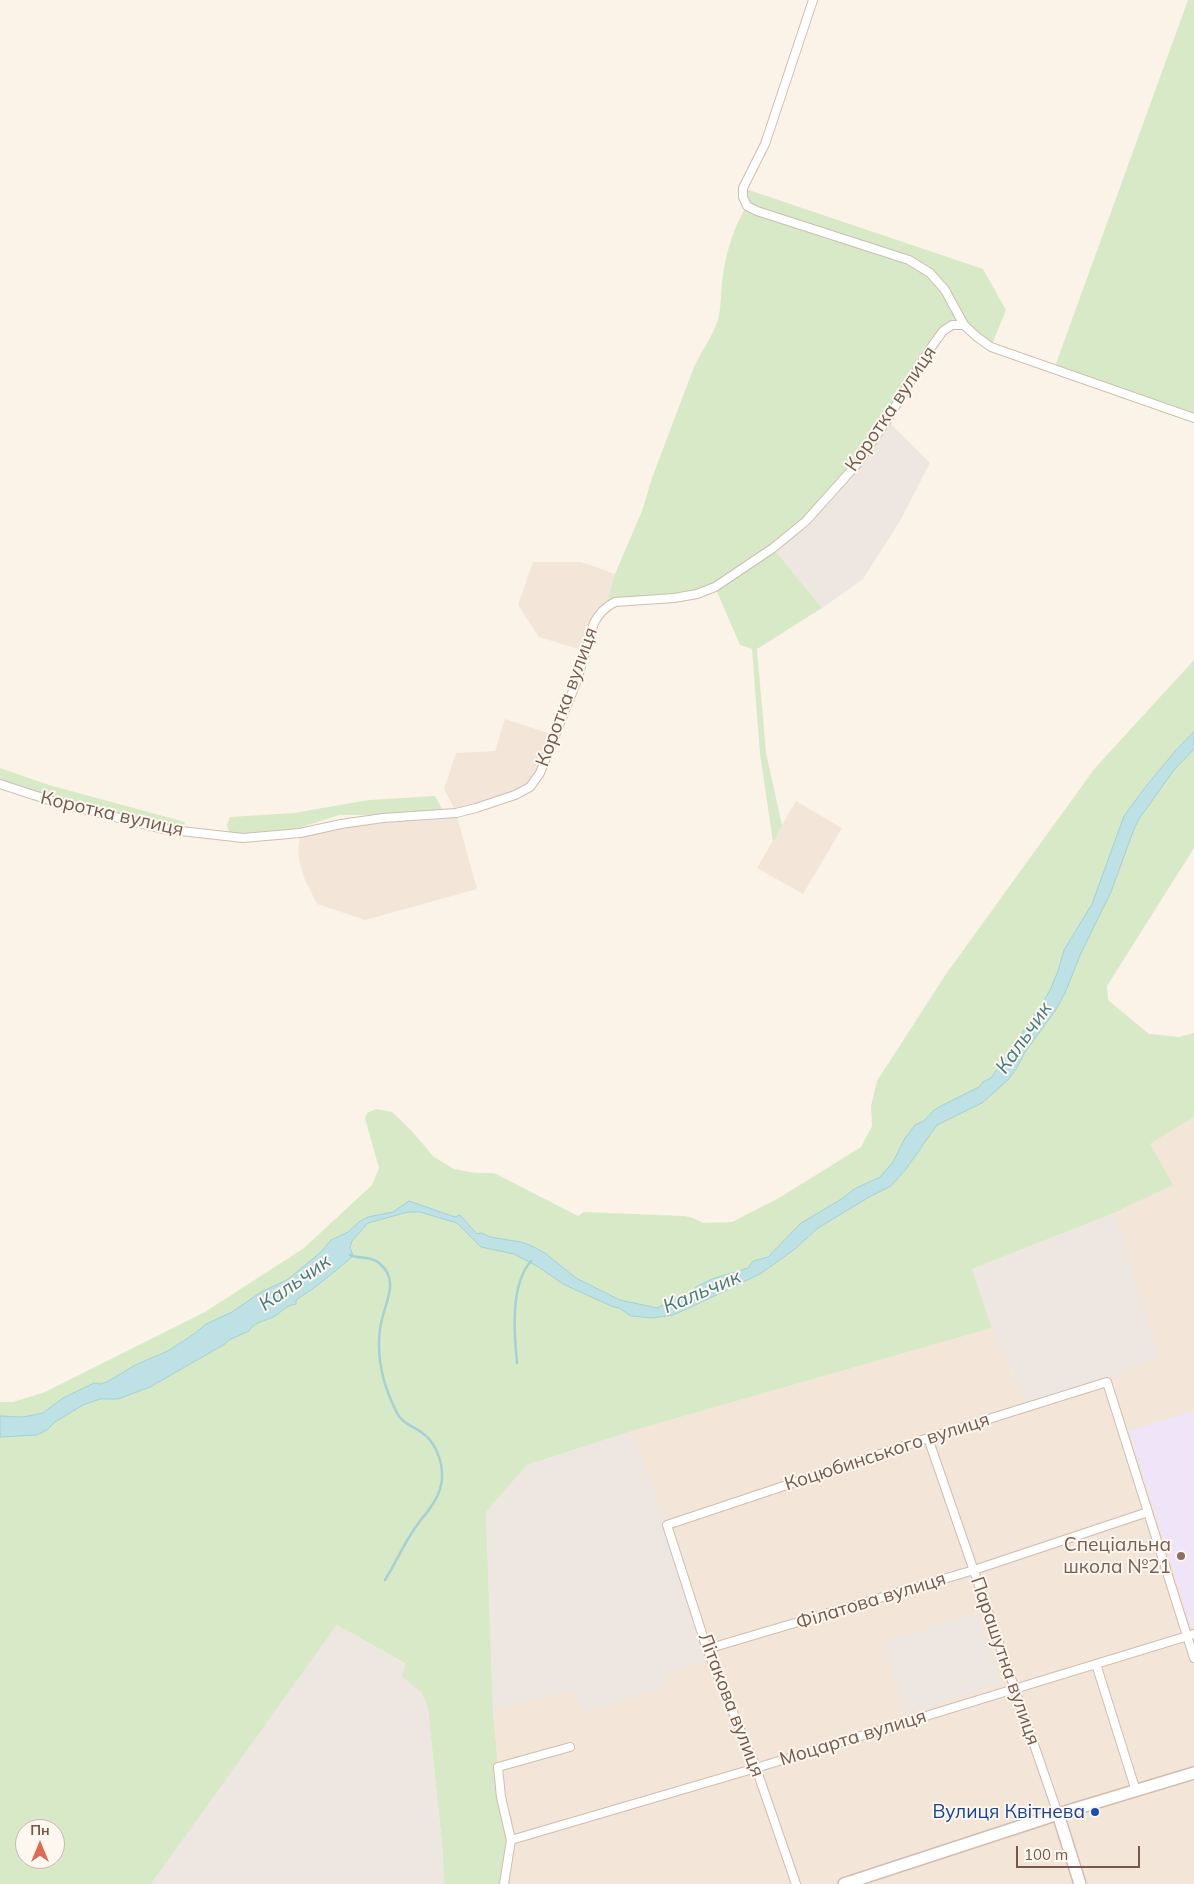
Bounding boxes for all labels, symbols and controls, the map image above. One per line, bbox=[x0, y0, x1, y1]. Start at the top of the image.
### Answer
street label: Коротка вулиця bbox=[841, 342, 941, 476]
street label: Коротка вулиця bbox=[531, 624, 603, 770]
street label: Коротка вулиця bbox=[38, 786, 186, 842]
water label: Кальчик bbox=[991, 998, 1057, 1078]
water label: Кальчик bbox=[255, 1250, 335, 1316]
water label: Кальчик bbox=[660, 1265, 744, 1319]
street label: Коцюбинського вулиця bbox=[782, 1408, 992, 1496]
place label: Спеціальна школа №21 bbox=[1063, 1534, 1171, 1578]
marker: Спеціальна школа №21 bbox=[1175, 1550, 1187, 1562]
street label: Філатова вулиця bbox=[793, 1567, 949, 1635]
street label: Парашутна вулиця bbox=[965, 1574, 1045, 1748]
street label: Літакова вулиця bbox=[693, 1630, 769, 1780]
street label: Моцарта вулиця bbox=[777, 1705, 929, 1771]
place label: Вулиця Квітнева bbox=[932, 1801, 1085, 1823]
marker: Вулиця Квітнева bbox=[1089, 1806, 1101, 1818]
north arrow bbox=[15, 1819, 65, 1869]
text: Пн bbox=[30, 1821, 50, 1839]
scale bar bbox=[1019, 1836, 1143, 1868]
text: 100 m bbox=[1024, 1845, 1068, 1864]

